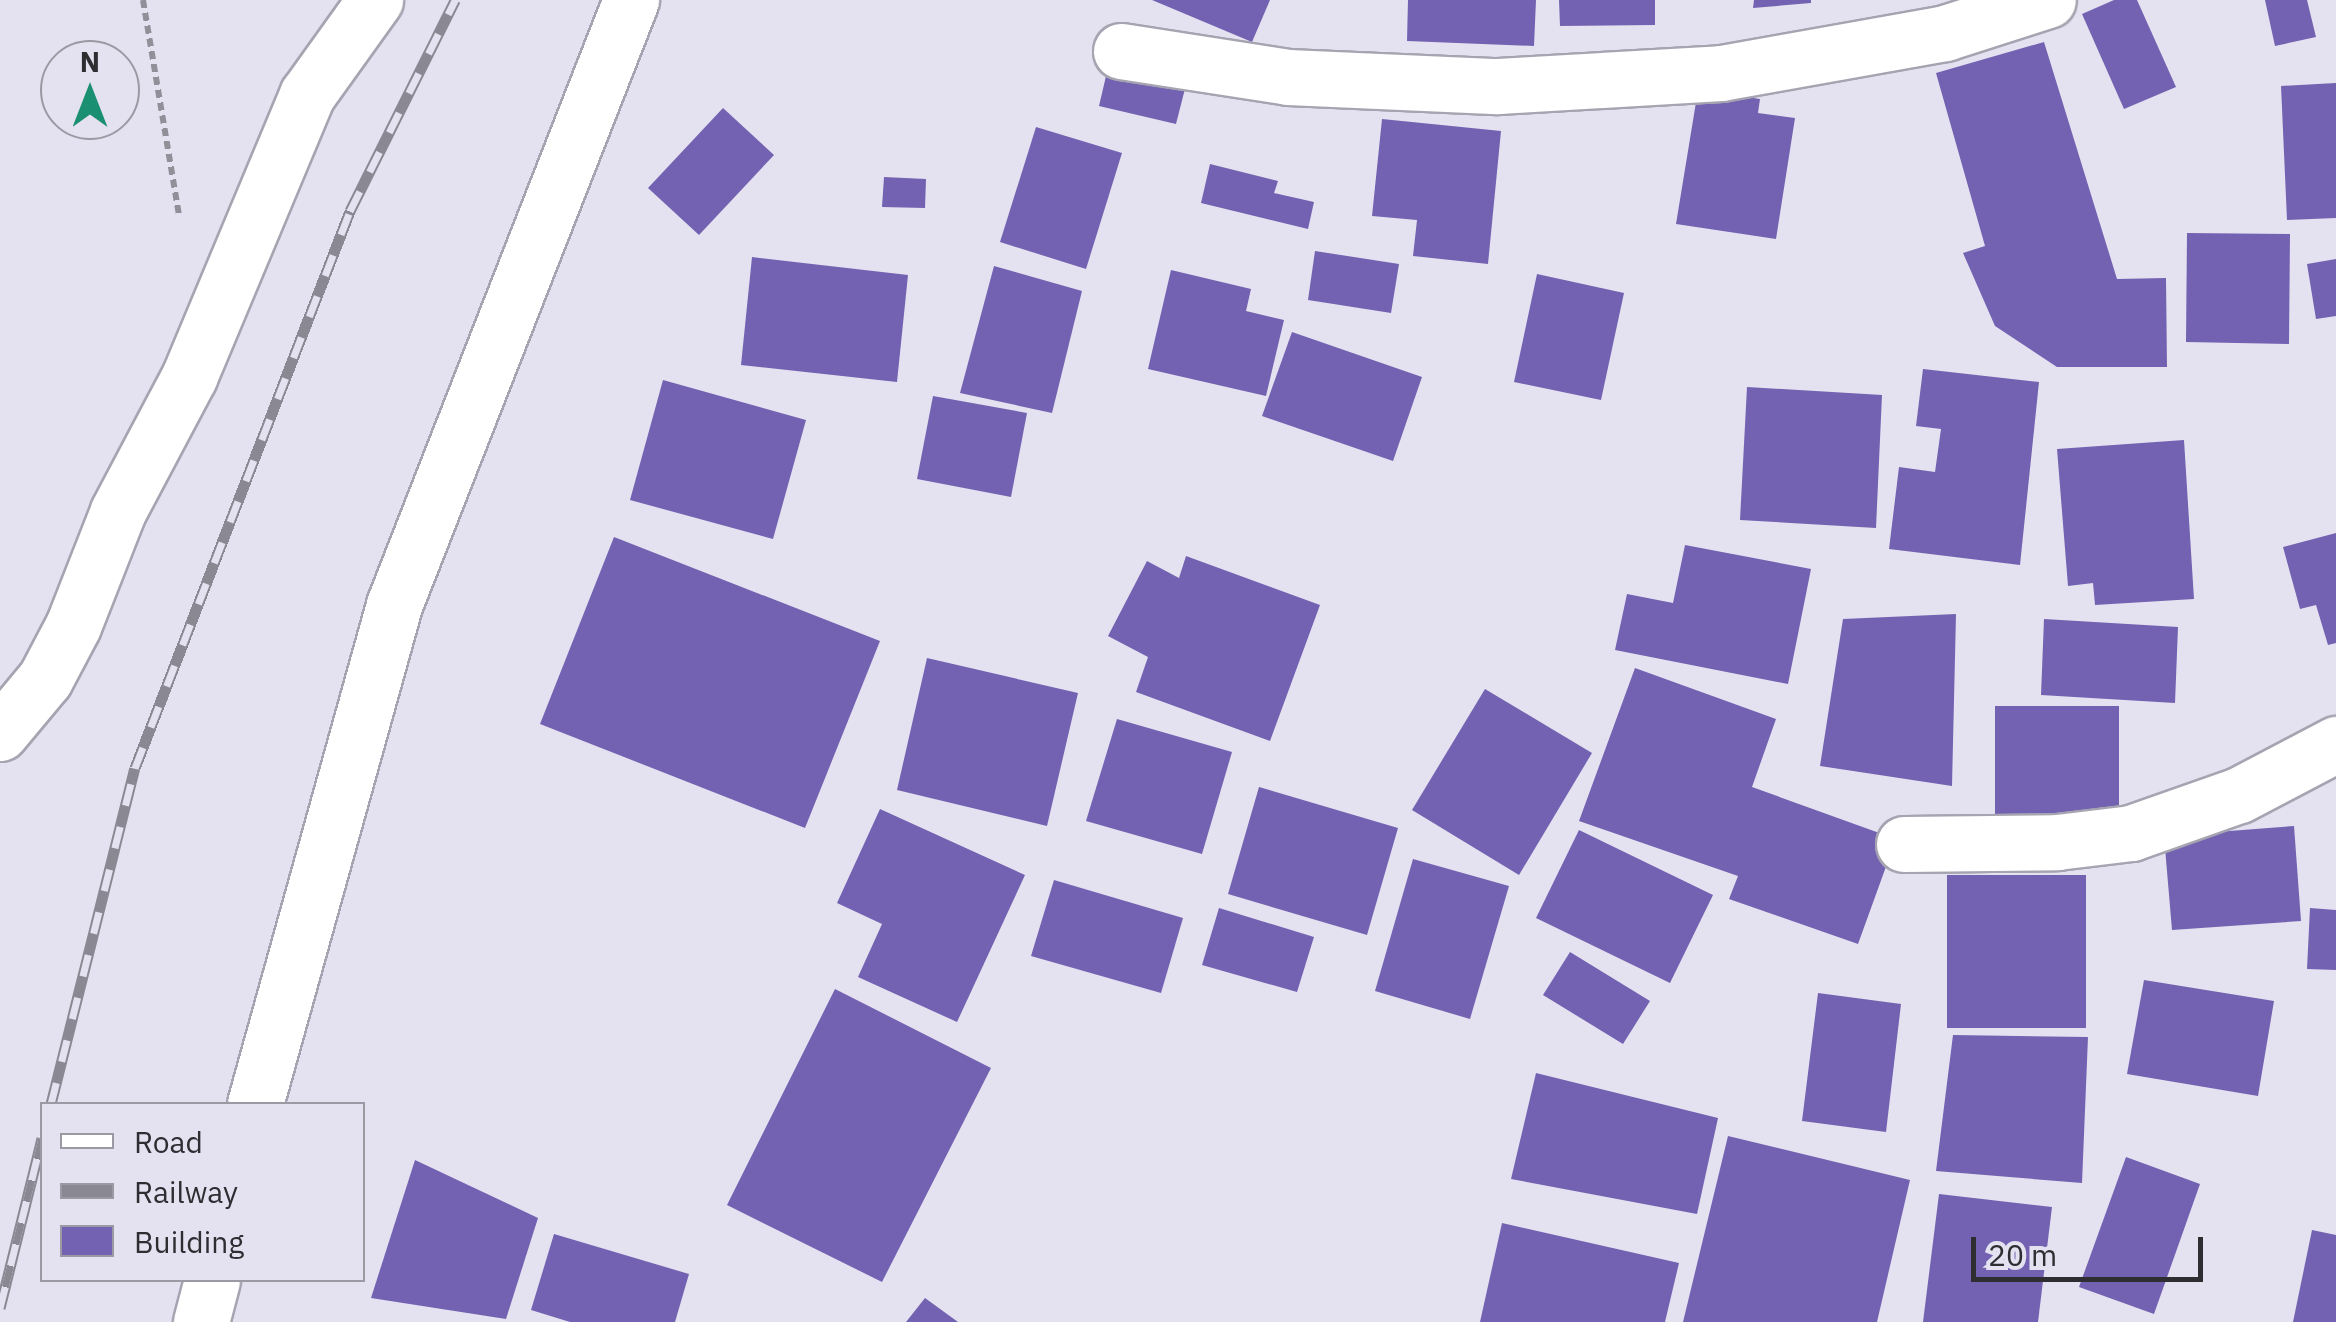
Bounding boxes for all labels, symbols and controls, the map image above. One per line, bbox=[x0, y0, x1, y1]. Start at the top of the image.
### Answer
north arrow bbox=[40, 40, 140, 140]
text: N bbox=[80, 43, 100, 80]
legend bbox=[40, 1102, 365, 1282]
text: Road bbox=[134, 1122, 203, 1161]
text: Railway bbox=[134, 1172, 238, 1211]
scale bar bbox=[1976, 1217, 2208, 1279]
text: Building bbox=[134, 1222, 244, 1261]
text: 20 m bbox=[1988, 1235, 2057, 1274]

